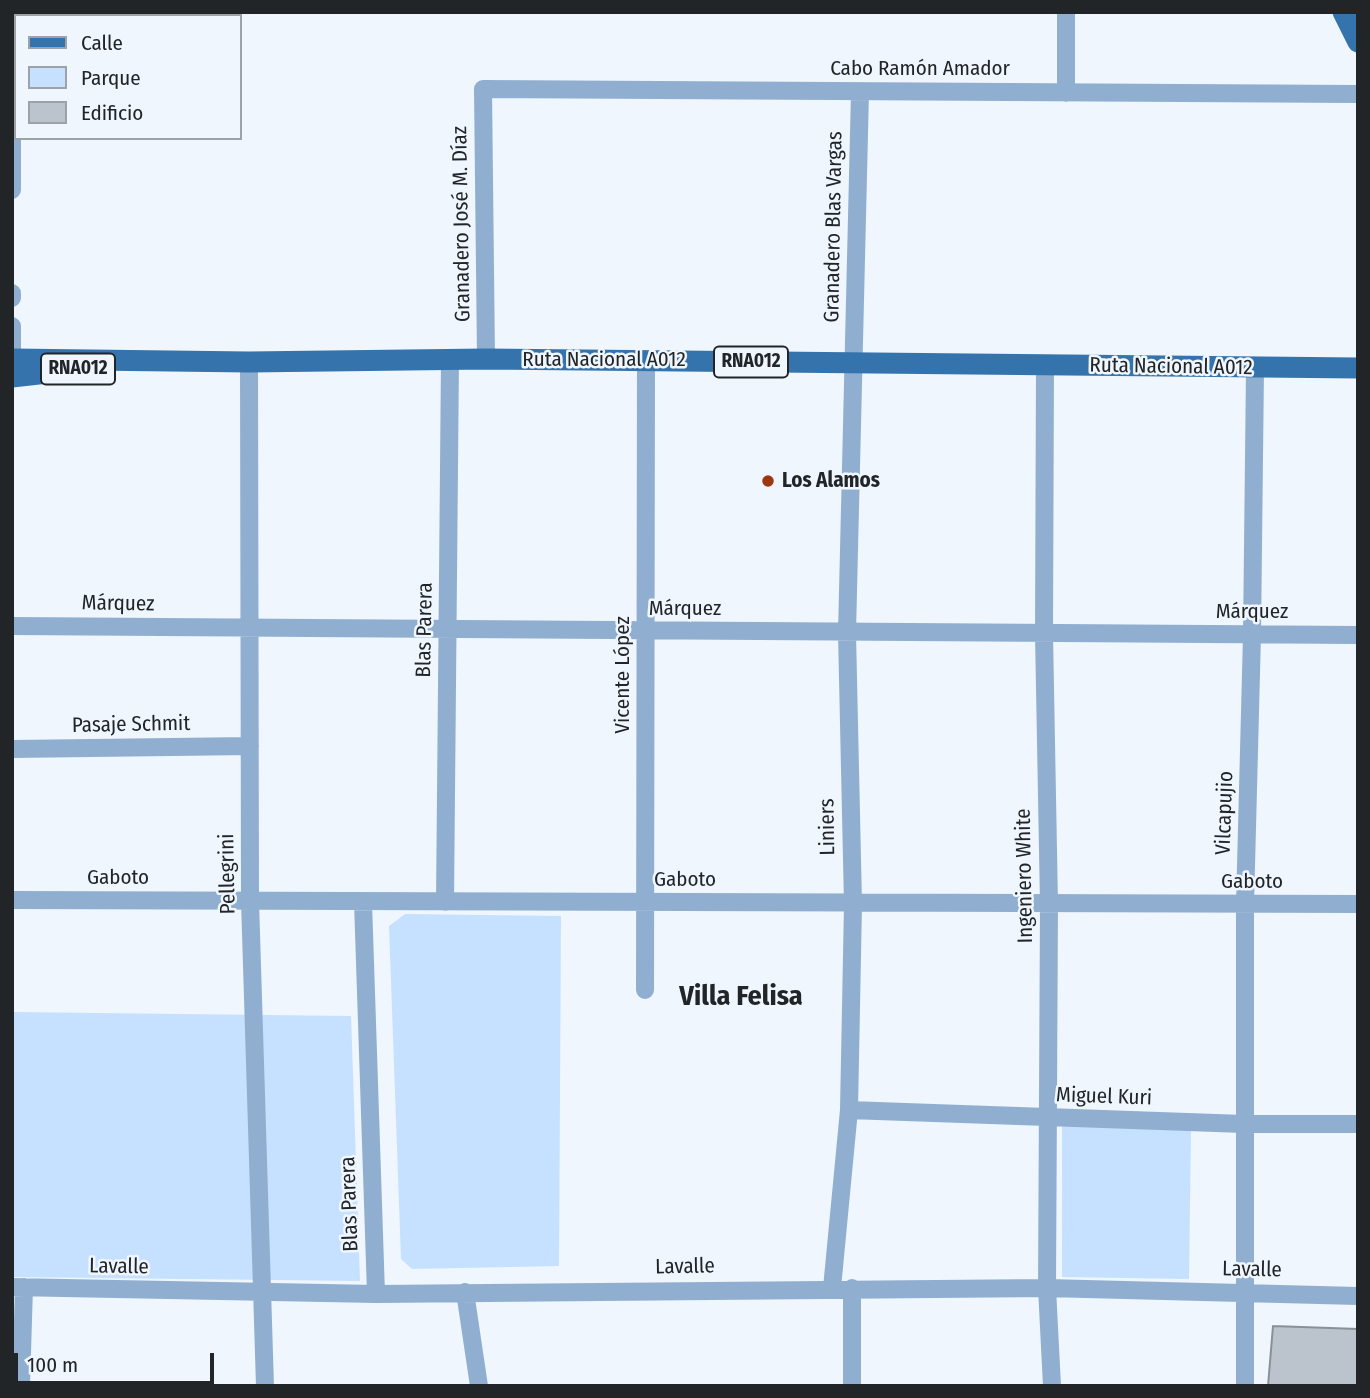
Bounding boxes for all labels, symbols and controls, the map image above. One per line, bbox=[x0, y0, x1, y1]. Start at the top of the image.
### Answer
legend bbox=[14, 14, 242, 140]
text: Calle bbox=[81, 30, 123, 56]
street label: Cabo Ramón Amador bbox=[830, 56, 1010, 82]
text: Parque bbox=[81, 65, 141, 91]
text: Edificio bbox=[81, 100, 143, 126]
street label: Granadero José M. Díaz bbox=[448, 126, 476, 322]
street label: Granadero Blas Vargas bbox=[820, 131, 848, 323]
road number: RNA012 bbox=[714, 346, 788, 378]
street label: Ruta Nacional A012 bbox=[522, 347, 686, 373]
street label: Ruta Nacional A012 bbox=[1089, 353, 1253, 381]
road number: RNA012 bbox=[41, 354, 115, 384]
place label: Los Alamos bbox=[782, 468, 880, 494]
marker: Los Alamos bbox=[760, 473, 776, 489]
street label: Blas Parera bbox=[412, 582, 438, 678]
street label: Márquez bbox=[81, 591, 155, 617]
street label: Márquez bbox=[649, 596, 721, 622]
street label: Márquez bbox=[1216, 599, 1288, 625]
street label: Vicente López bbox=[610, 616, 636, 734]
street label: Pasaje Schmit bbox=[72, 711, 190, 739]
street label: Vilcapujio bbox=[1211, 770, 1239, 856]
street label: Liniers bbox=[815, 798, 841, 856]
street label: Ingeniero White bbox=[1011, 808, 1039, 944]
street label: Pellegrini bbox=[215, 833, 241, 915]
street label: Gaboto bbox=[87, 865, 149, 891]
street label: Gaboto bbox=[654, 867, 716, 893]
street label: Gaboto bbox=[1221, 869, 1283, 895]
district label: Villa Felisa bbox=[679, 980, 803, 1014]
street label: Miguel Kuri bbox=[1055, 1083, 1153, 1111]
street label: Blas Parera bbox=[336, 1156, 364, 1252]
street label: Lavalle bbox=[89, 1254, 149, 1280]
street label: Lavalle bbox=[655, 1254, 715, 1280]
street label: Lavalle bbox=[1222, 1257, 1282, 1283]
scale bar bbox=[18, 1338, 217, 1382]
text: 100 m bbox=[27, 1352, 78, 1378]

